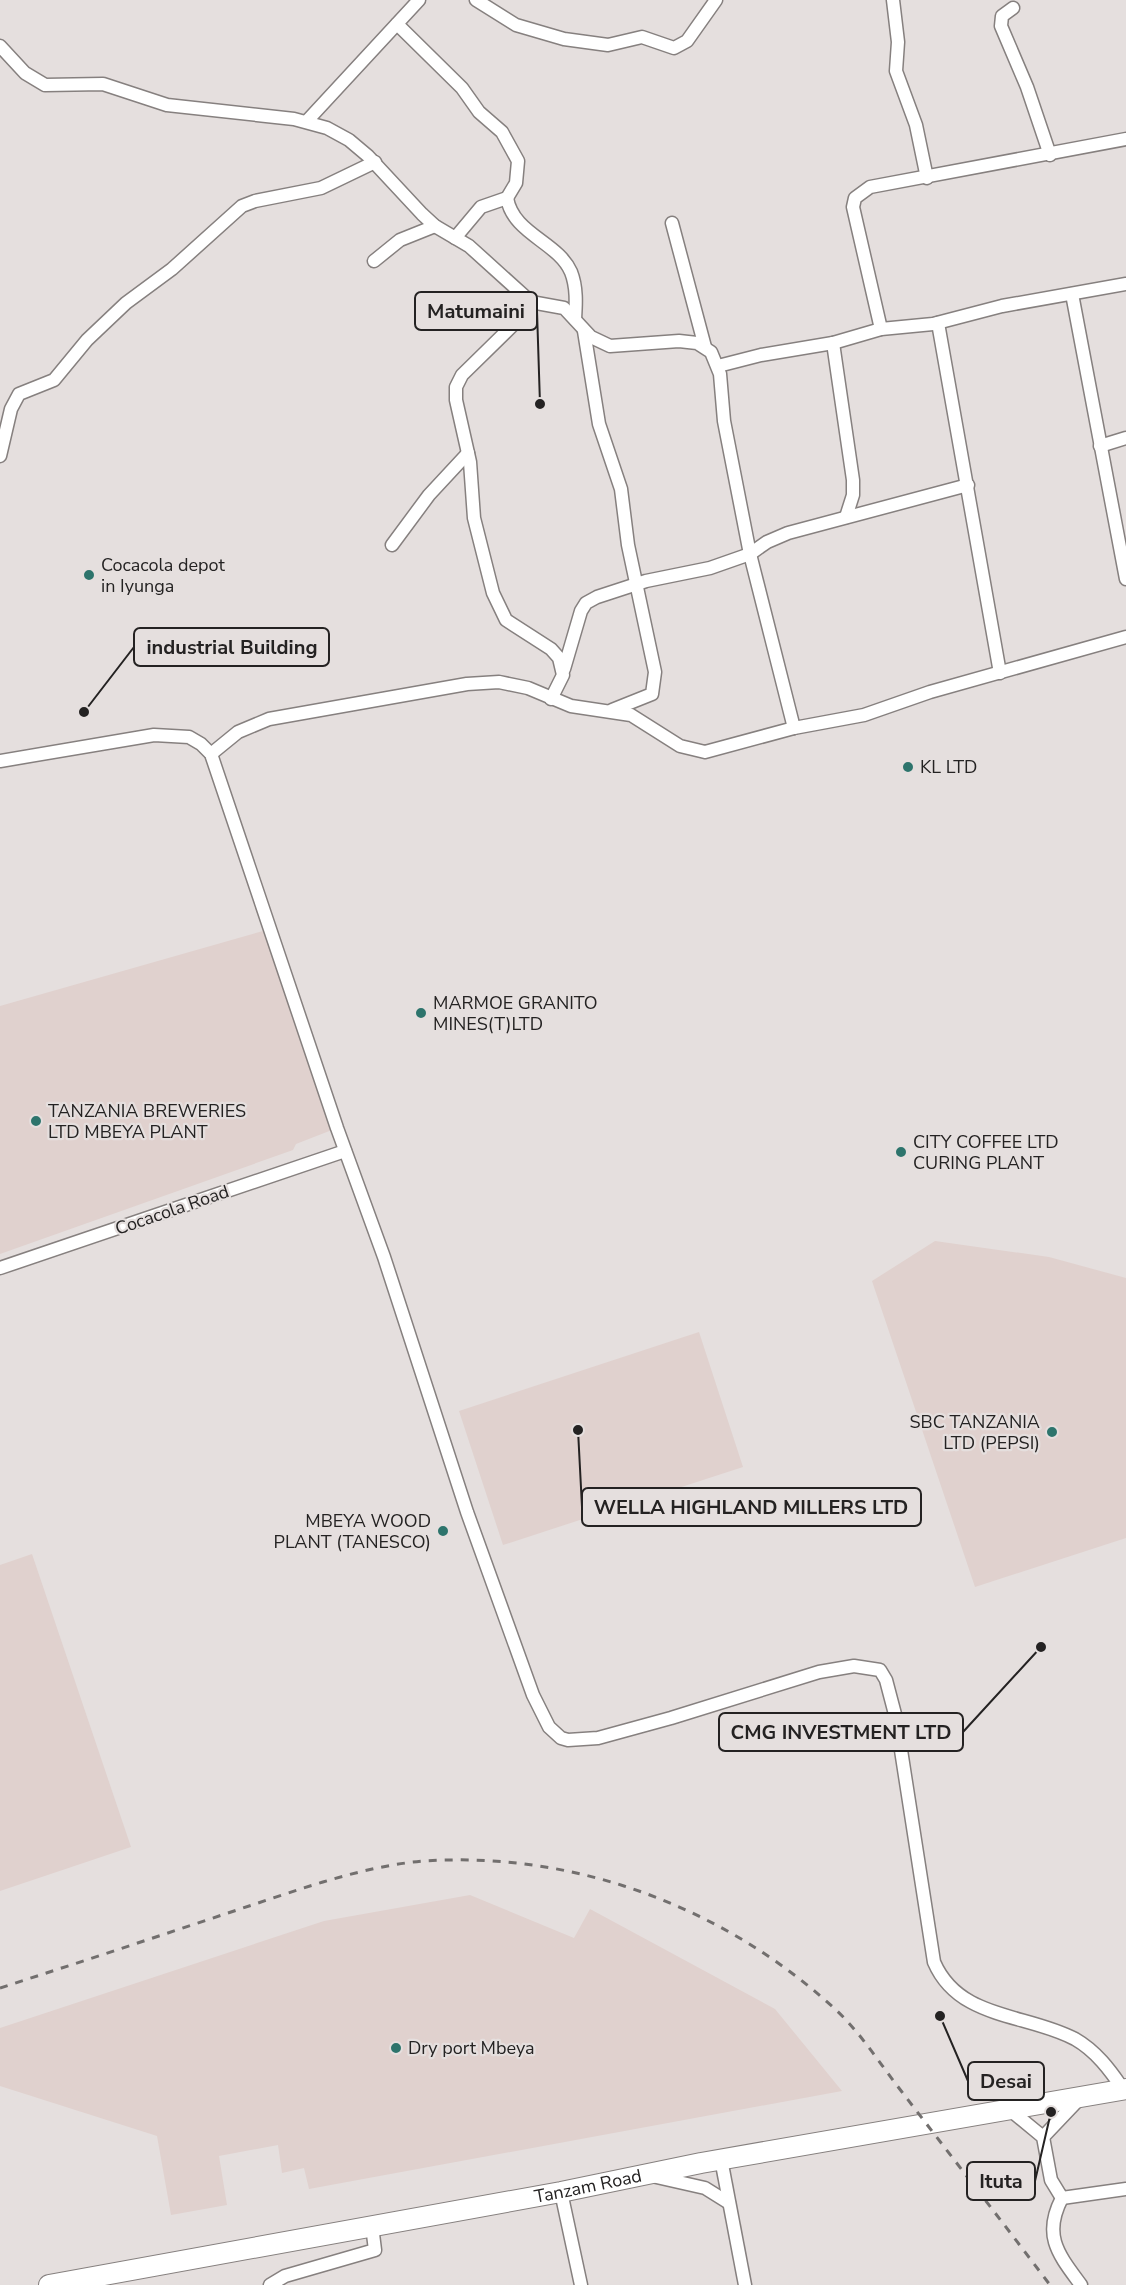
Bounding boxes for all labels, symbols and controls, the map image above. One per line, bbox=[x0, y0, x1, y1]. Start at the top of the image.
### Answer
callout: Matumaini bbox=[415, 292, 537, 330]
text: Matumaini bbox=[427, 298, 525, 325]
place label: Cocacola depot in Iyunga bbox=[101, 553, 225, 598]
marker: Cocacola depot in Iyunga bbox=[82, 568, 96, 582]
callout: industrial Building bbox=[134, 628, 329, 666]
text: industrial Building bbox=[147, 634, 317, 661]
place label: KL LTD bbox=[920, 755, 977, 779]
marker: KL LTD bbox=[901, 760, 915, 774]
place label: MARMOE GRANITO MINES(T)LTD bbox=[433, 991, 598, 1036]
marker: MARMOE GRANITO MINES(T)LTD bbox=[414, 1006, 428, 1020]
place label: TANZANIA BREWERIES LTD MBEYA PLANT bbox=[48, 1099, 246, 1144]
marker: TANZANIA BREWERIES LTD MBEYA PLANT bbox=[29, 1114, 43, 1128]
place label: CITY COFFEE LTD CURING PLANT bbox=[913, 1130, 1059, 1175]
marker: CITY COFFEE LTD CURING PLANT bbox=[894, 1145, 908, 1159]
street label: Cocacola Road bbox=[112, 1179, 232, 1241]
place label: SBC TANZANIA LTD (PEPSI) bbox=[910, 1410, 1040, 1455]
marker: SBC TANZANIA LTD (PEPSI) bbox=[1045, 1425, 1059, 1439]
callout: WELLA HIGHLAND MILLERS LTD bbox=[582, 1488, 921, 1526]
text: WELLA HIGHLAND MILLERS LTD bbox=[594, 1494, 908, 1521]
place label: MBEYA WOOD PLANT (TANESCO) bbox=[274, 1509, 431, 1554]
marker: MBEYA WOOD PLANT (TANESCO) bbox=[436, 1524, 450, 1538]
callout: CMG INVESTMENT LTD bbox=[719, 1713, 963, 1751]
text: CMG INVESTMENT LTD bbox=[731, 1719, 951, 1746]
place label: Dry port Mbeya bbox=[408, 2036, 535, 2060]
marker: Dry port Mbeya bbox=[389, 2041, 403, 2055]
callout: Desai bbox=[968, 2062, 1044, 2100]
text: Desai bbox=[980, 2068, 1032, 2095]
callout: Ituta bbox=[967, 2162, 1035, 2200]
street label: Tanzam Road bbox=[532, 2164, 644, 2209]
text: Ituta bbox=[979, 2168, 1023, 2195]

